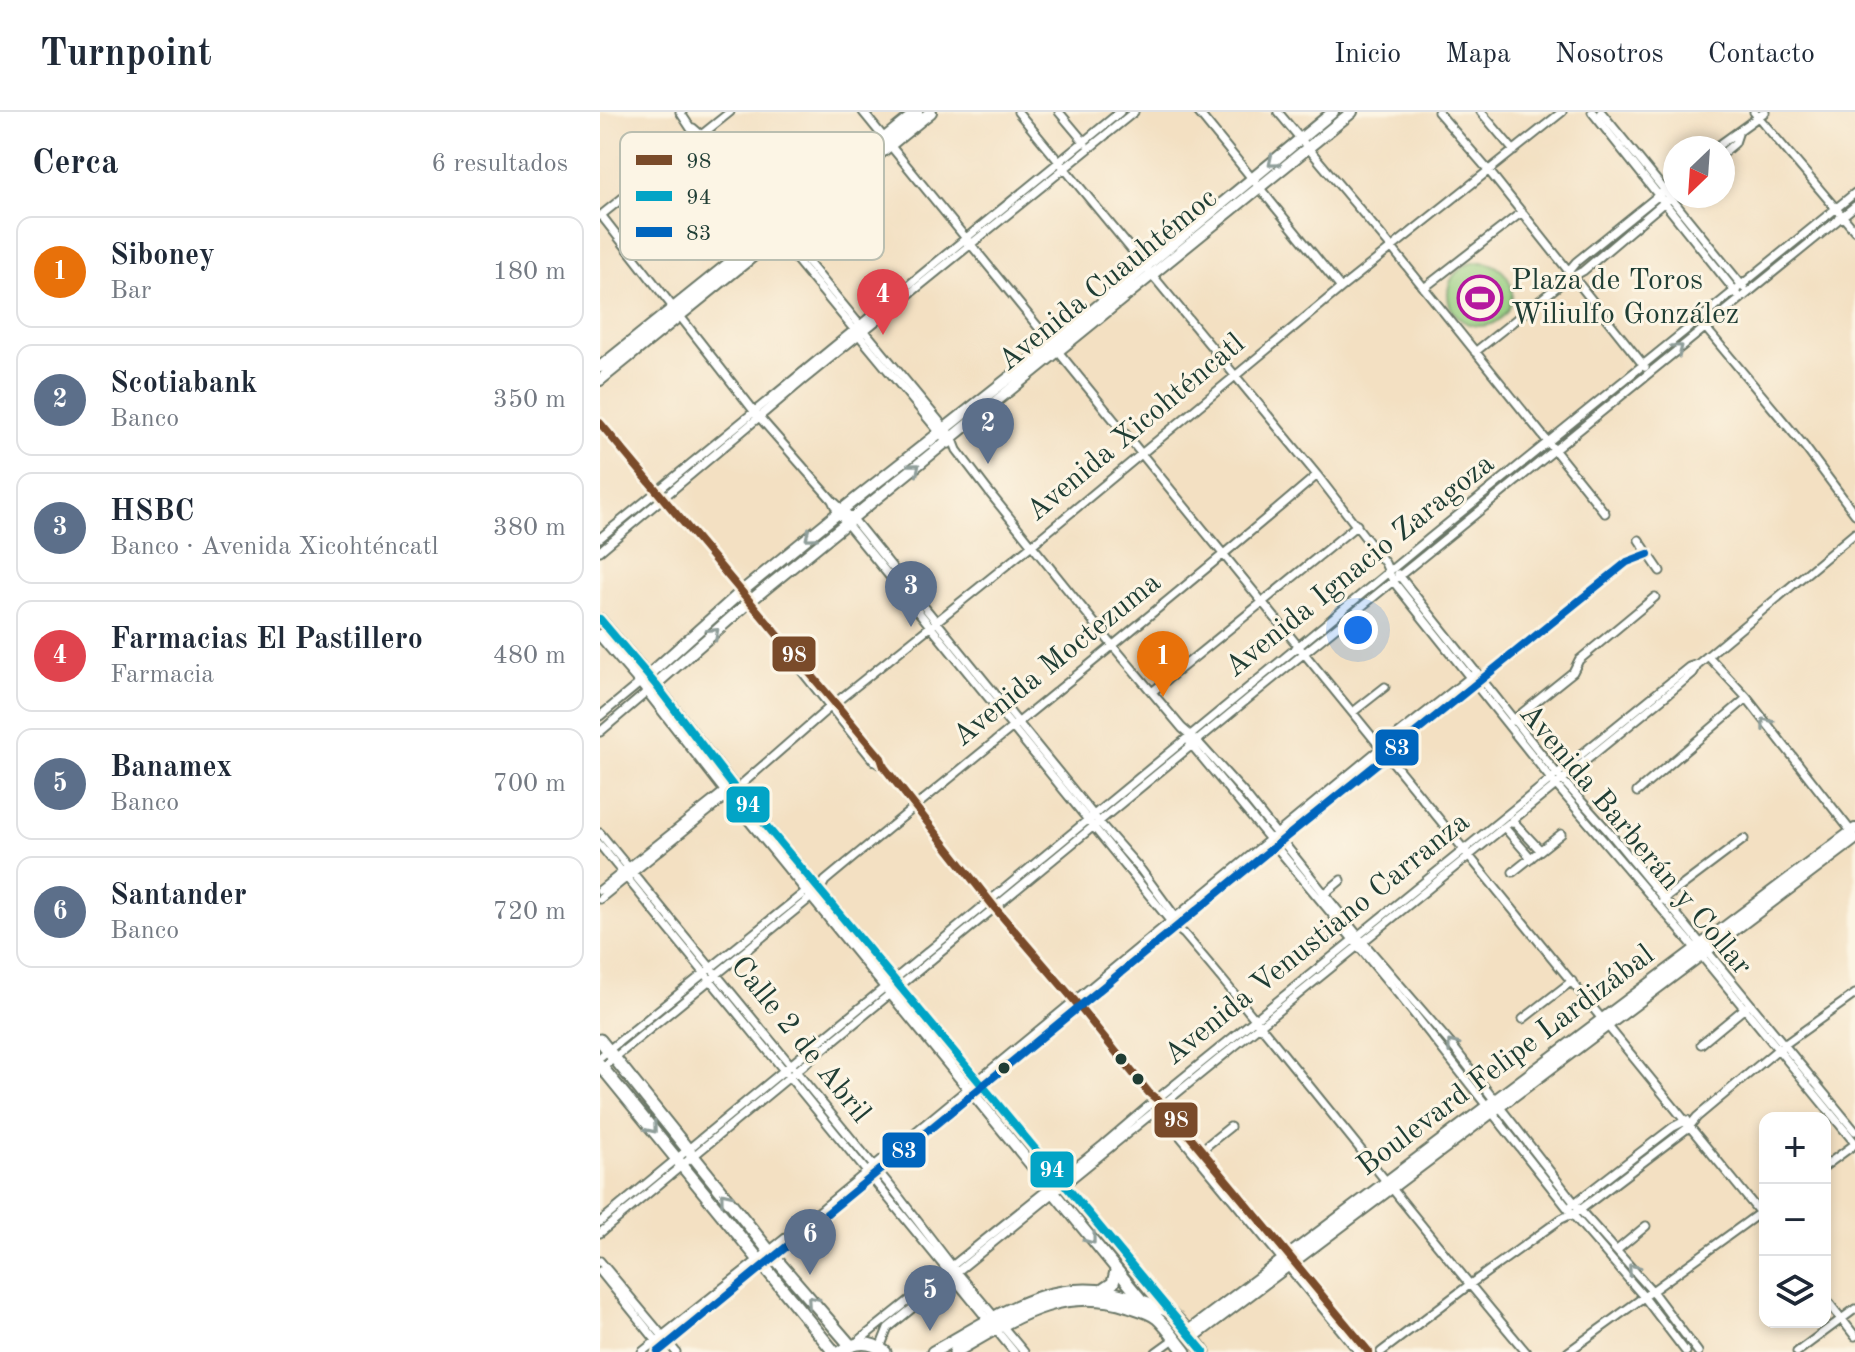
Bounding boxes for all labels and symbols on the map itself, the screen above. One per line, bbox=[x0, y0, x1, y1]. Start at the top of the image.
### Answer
legend bbox=[620, 132, 884, 260]
north arrow bbox=[1663, 136, 1735, 208]
text: 98 bbox=[686, 151, 712, 173]
one-way arrow bbox=[1268, 152, 1283, 167]
street label: Avenida Cuauhtémoc bbox=[993, 183, 1223, 377]
text: 94 bbox=[686, 187, 712, 209]
text: 83 bbox=[686, 223, 712, 245]
place label: Plaza de Toros Wiliulfo González bbox=[1511, 266, 1739, 330]
pin: 4 bbox=[857, 269, 909, 335]
sports icon: Plaza de Toros Wiliulfo González bbox=[1456, 274, 1504, 322]
street label: Avenida Xicohténcatl bbox=[1021, 328, 1251, 528]
one-way arrow bbox=[1669, 345, 1684, 359]
pin: 2 bbox=[962, 398, 1014, 464]
street label: Avenida Ignacio Zaragoza bbox=[1220, 448, 1500, 684]
one-way arrow bbox=[905, 463, 920, 478]
one-way arrow bbox=[805, 526, 819, 541]
pin: 3 bbox=[885, 561, 937, 627]
street label: Avenida Moctezuma bbox=[947, 567, 1167, 753]
your location bbox=[1338, 610, 1378, 650]
one-way arrow bbox=[705, 628, 719, 642]
pin: 1 bbox=[1137, 631, 1189, 697]
line badge: 98 bbox=[771, 635, 817, 673]
text: 98 bbox=[781, 645, 807, 667]
street label: Avenida Barberán y Collar bbox=[1513, 699, 1757, 981]
one-way arrow bbox=[1761, 718, 1776, 732]
line badge: 83 bbox=[1374, 728, 1420, 767]
text: 83 bbox=[1384, 738, 1410, 760]
line badge: 94 bbox=[725, 785, 771, 824]
text: 94 bbox=[735, 795, 761, 817]
street label: Avenida Venustiano Carranza bbox=[1159, 807, 1475, 1071]
street label: Boulevard Felipe Lardizábal bbox=[1352, 940, 1660, 1182]
street label: Calle 2 de Abril bbox=[724, 951, 876, 1129]
one-way arrow bbox=[1447, 1039, 1461, 1054]
unlabelled marker bbox=[1113, 1051, 1129, 1067]
unlabelled marker bbox=[996, 1060, 1012, 1076]
unlabelled marker bbox=[1130, 1071, 1146, 1087]
line badge: 98 bbox=[1153, 1101, 1199, 1139]
text: 98 bbox=[1163, 1110, 1189, 1132]
one-way arrow bbox=[642, 1118, 657, 1133]
line badge: 83 bbox=[881, 1131, 927, 1169]
text: 83 bbox=[891, 1141, 917, 1163]
line badge: 94 bbox=[1029, 1150, 1075, 1189]
text: 94 bbox=[1039, 1160, 1065, 1182]
one-way arrow bbox=[720, 1192, 735, 1206]
pin: 6 bbox=[784, 1209, 836, 1275]
one-way arrow bbox=[1082, 1230, 1096, 1244]
one-way arrow bbox=[1628, 1263, 1643, 1278]
pin: 5 bbox=[904, 1265, 956, 1331]
one-way arrow bbox=[807, 1296, 822, 1311]

